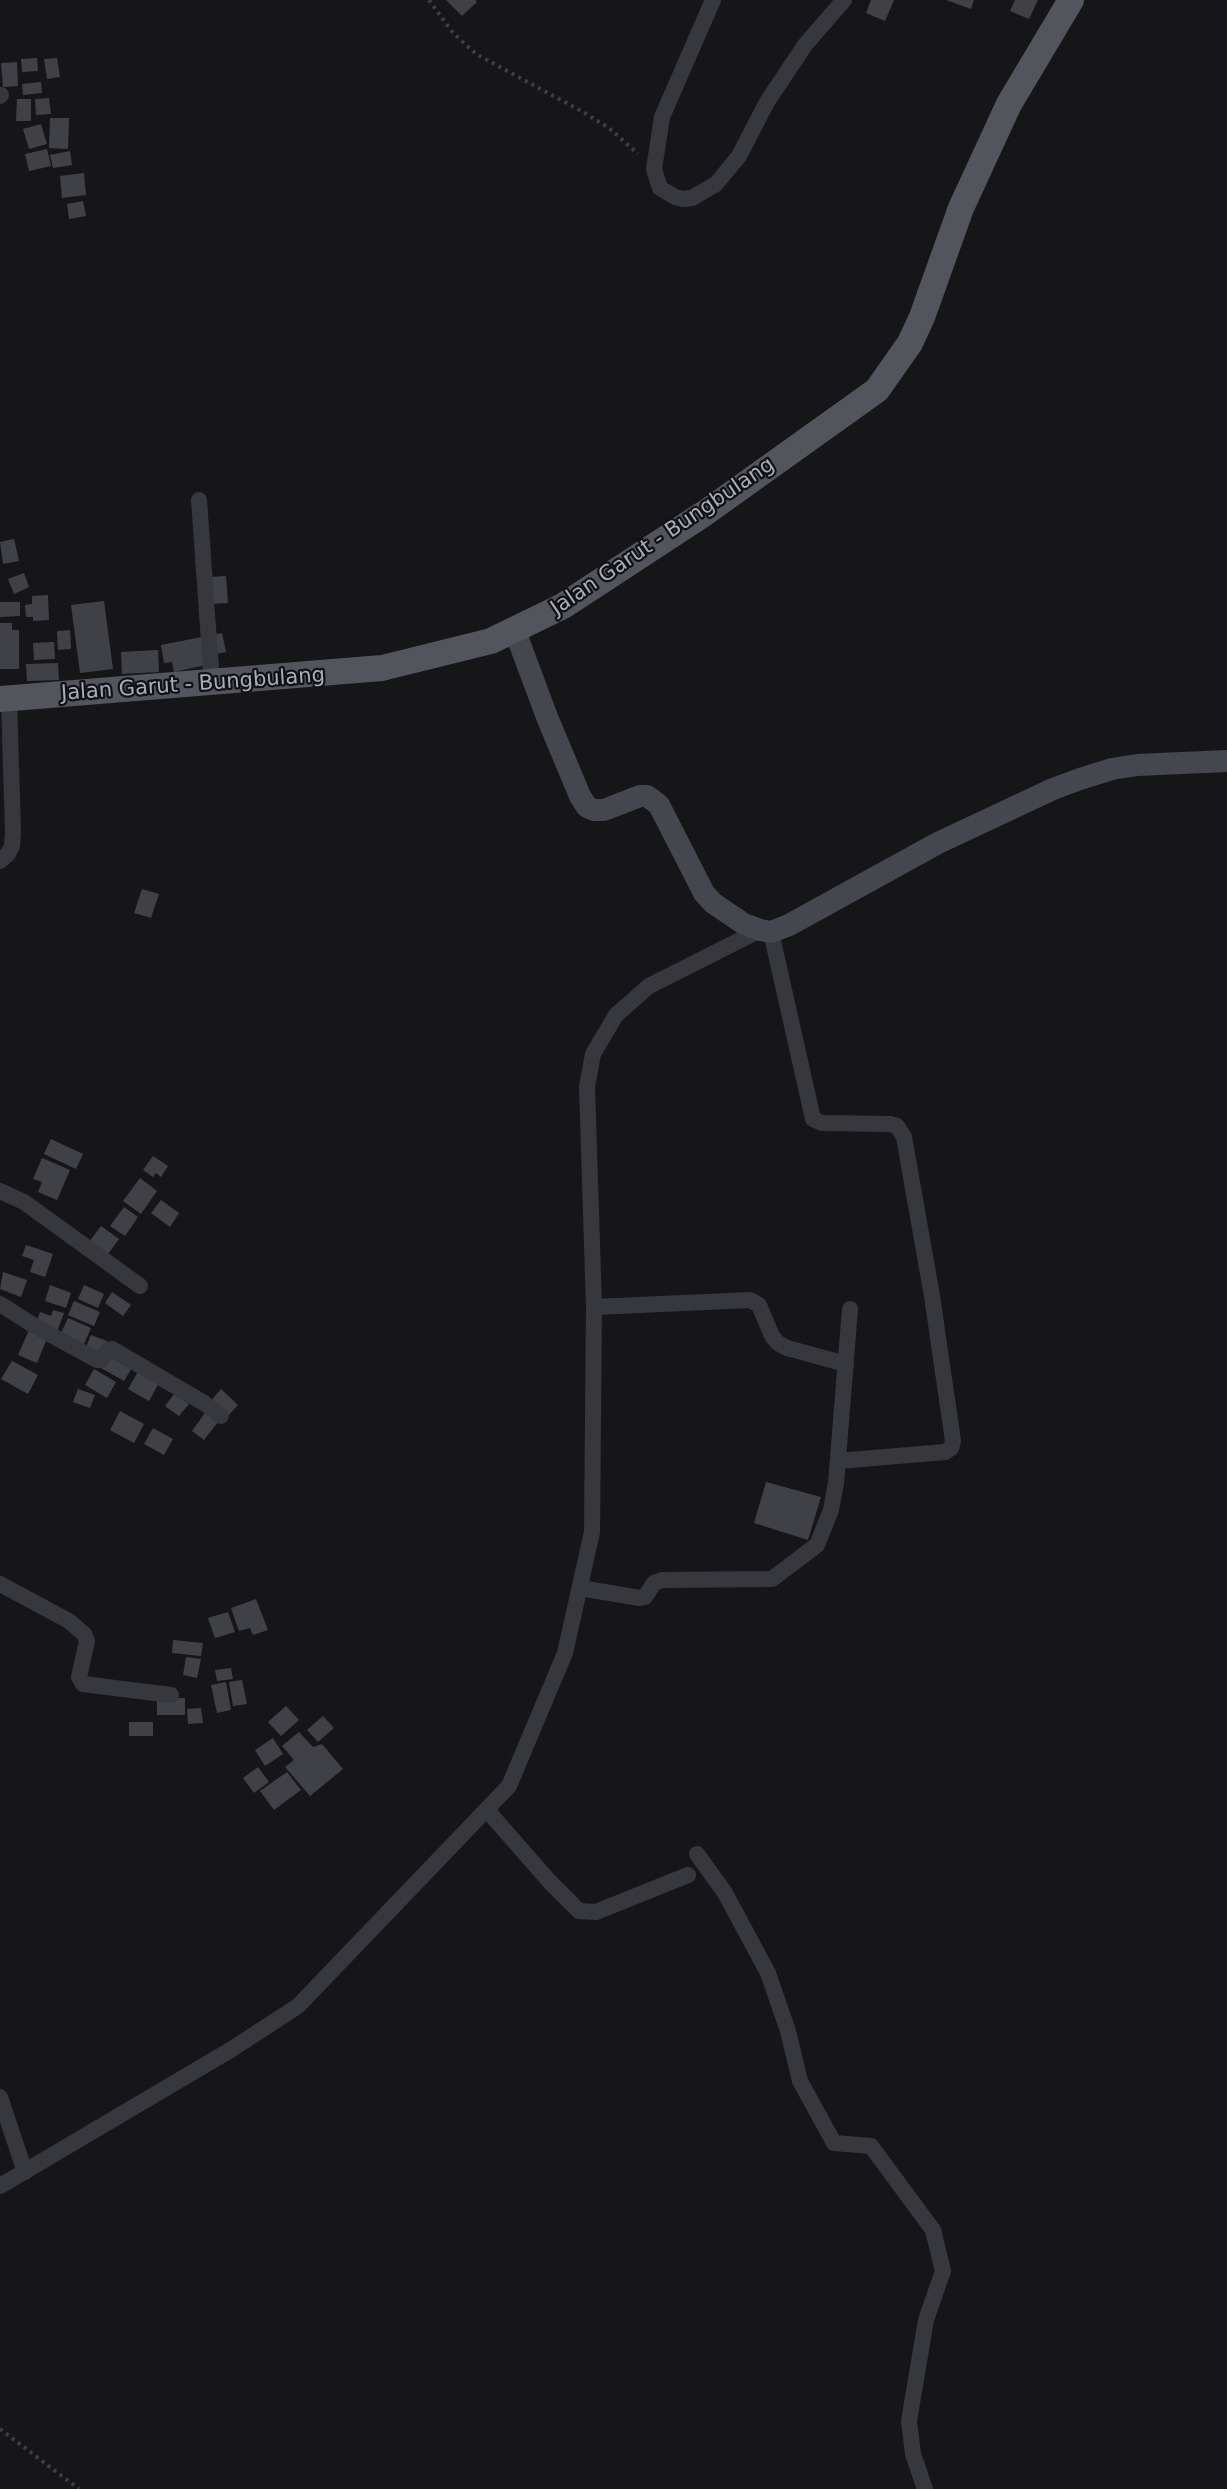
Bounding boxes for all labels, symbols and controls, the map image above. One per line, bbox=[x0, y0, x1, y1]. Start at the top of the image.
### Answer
street label: Jalan Garut - Bungbulang bbox=[546, 453, 780, 621]
street label: Jalan Garut - Bungbulang bbox=[60, 663, 326, 707]

